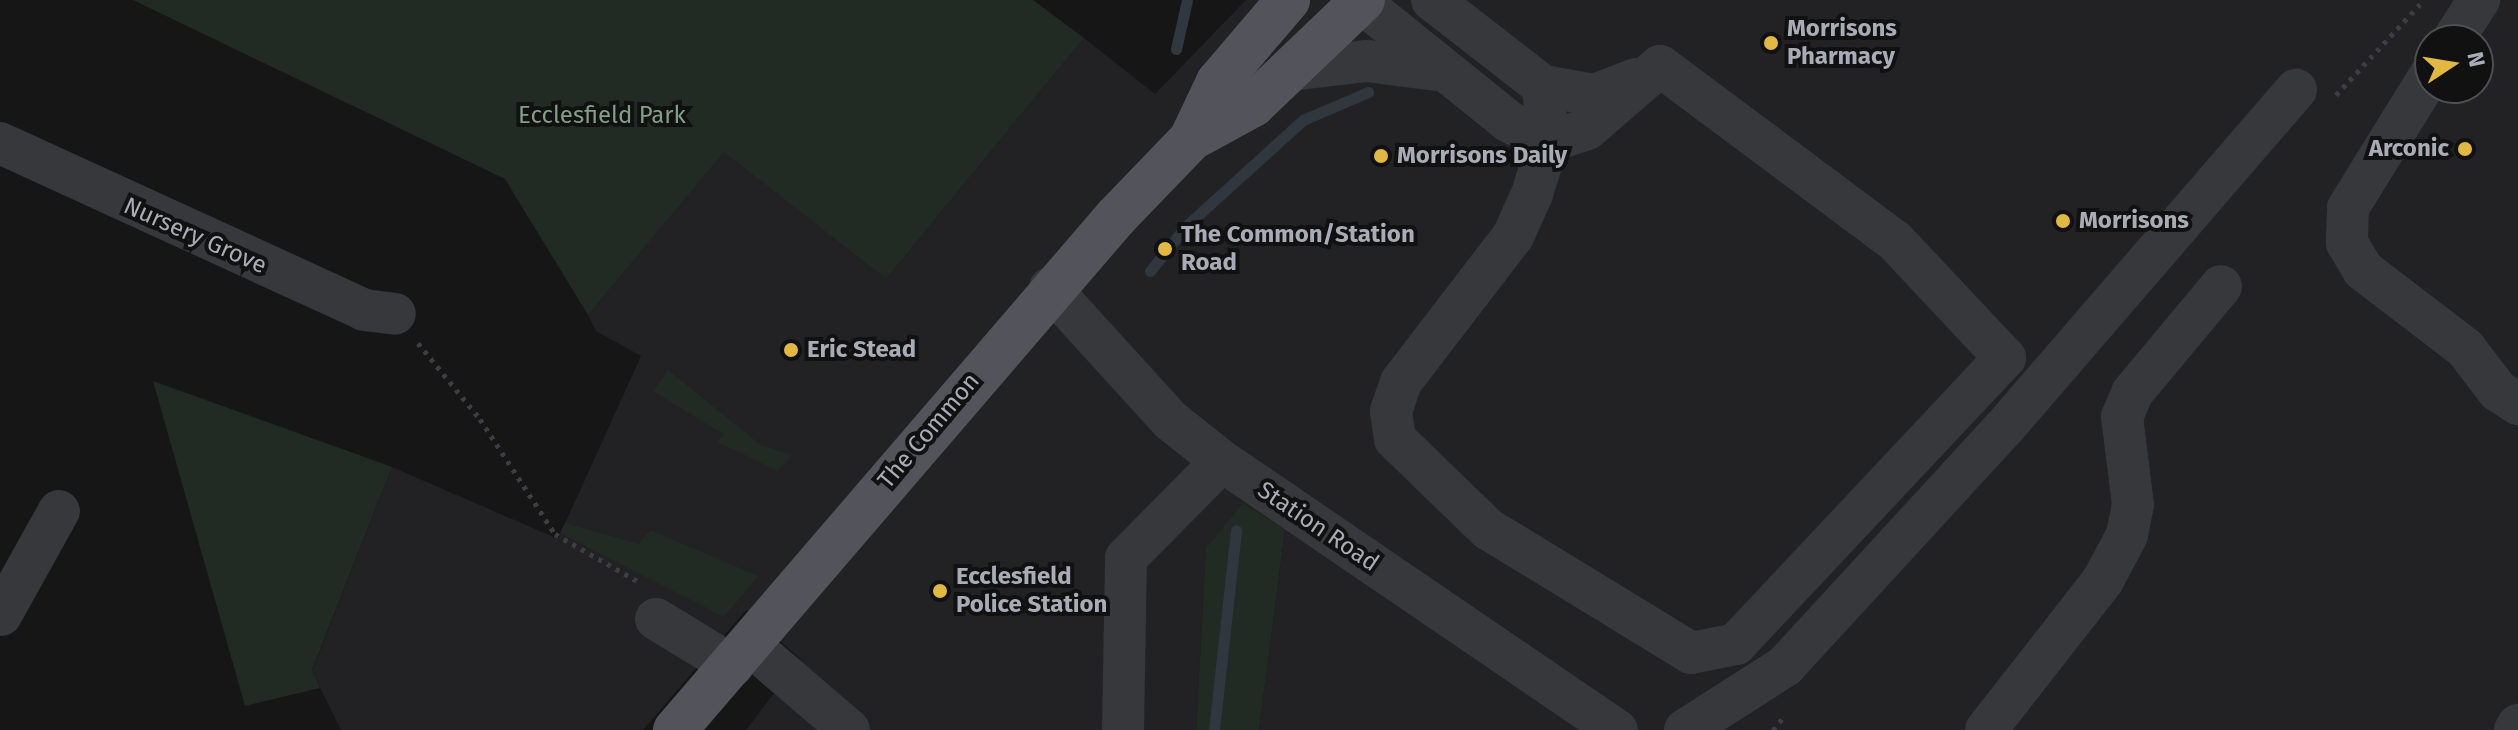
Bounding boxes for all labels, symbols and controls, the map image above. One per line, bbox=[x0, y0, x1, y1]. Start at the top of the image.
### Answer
place label: Morrisons Pharmacy bbox=[1787, 15, 1897, 71]
north arrow bbox=[2414, 24, 2494, 104]
marker: Morrisons Pharmacy bbox=[1762, 34, 1780, 52]
text: N bbox=[2461, 49, 2491, 69]
park label: Ecclesfield Park bbox=[518, 102, 686, 130]
place label: Arconic bbox=[2369, 135, 2449, 163]
marker: Arconic bbox=[2456, 140, 2474, 158]
place label: Morrisons Daily bbox=[1397, 142, 1567, 170]
marker: Morrisons Daily bbox=[1372, 147, 1390, 165]
street label: Nursery Grove bbox=[119, 192, 271, 280]
place label: Morrisons bbox=[2079, 207, 2189, 235]
marker: Morrisons bbox=[2054, 212, 2072, 230]
place label: The Common/Station Road bbox=[1181, 221, 1415, 277]
marker: The Common/Station Road bbox=[1156, 240, 1174, 258]
place label: Eric Stead bbox=[807, 336, 916, 364]
marker: Eric Stead bbox=[782, 341, 800, 359]
street label: The Common bbox=[872, 367, 986, 495]
street label: Station Road bbox=[1252, 476, 1384, 578]
place label: Ecclesfield Police Station bbox=[956, 563, 1107, 619]
marker: Ecclesfield Police Station bbox=[931, 582, 949, 600]

